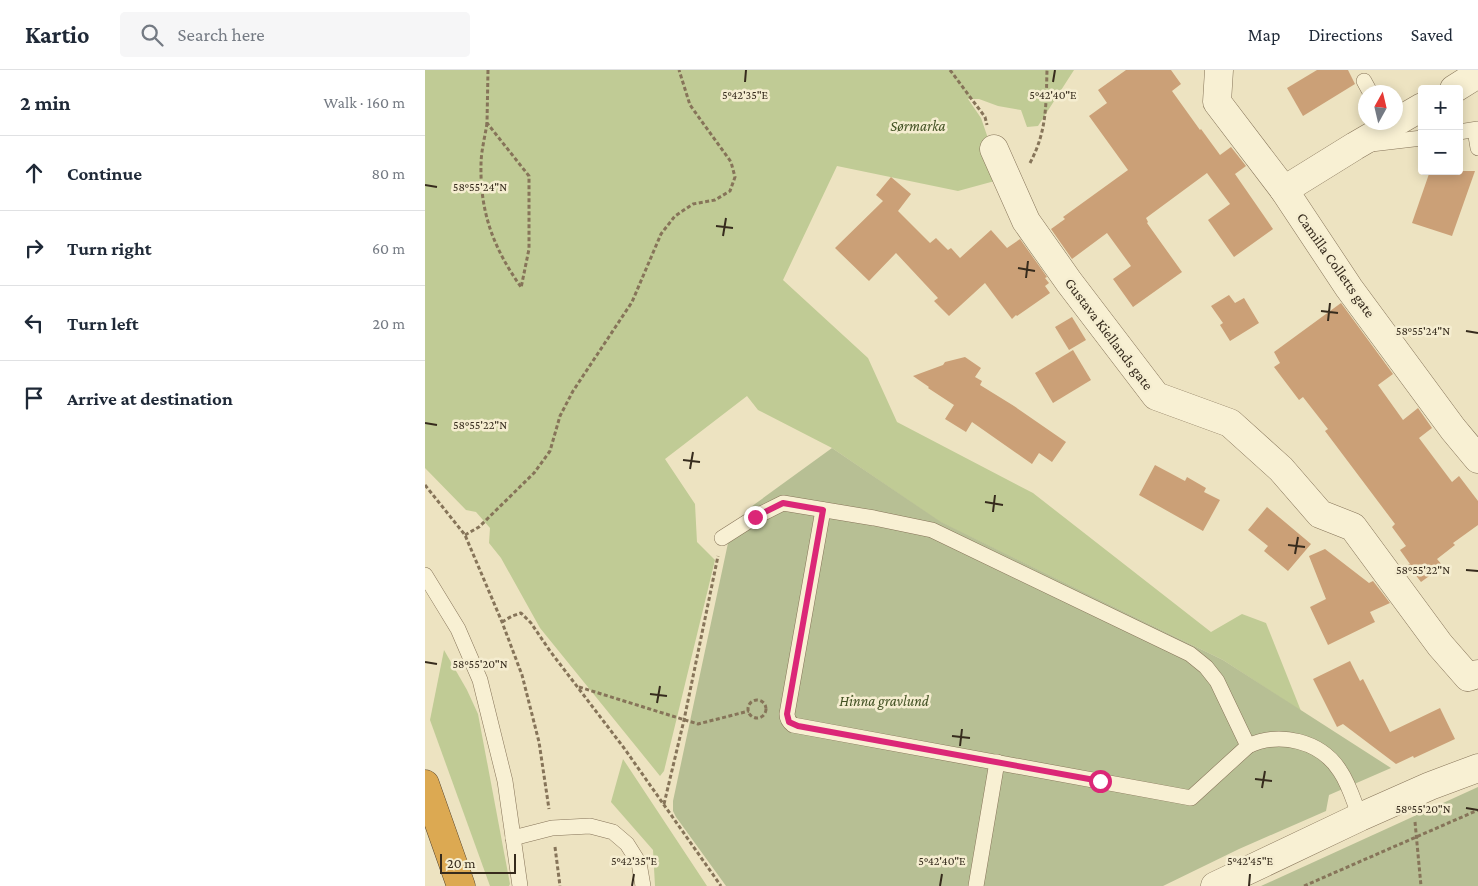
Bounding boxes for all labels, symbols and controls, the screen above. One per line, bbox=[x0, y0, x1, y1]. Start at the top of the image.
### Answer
search box bbox=[120, 12, 470, 57]
text: Kartio bbox=[25, 21, 90, 48]
icon: search bbox=[138, 21, 166, 49]
text: Search here bbox=[178, 24, 265, 45]
text: Map bbox=[1248, 25, 1280, 45]
text: Directions bbox=[1308, 25, 1383, 45]
text: Saved bbox=[1411, 25, 1453, 45]
north arrow bbox=[1358, 85, 1403, 130]
map controls bbox=[1418, 85, 1463, 175]
button: + bbox=[1418, 85, 1463, 130]
text: 5°42'35"E bbox=[722, 88, 769, 102]
text: 5°42'40"E bbox=[1029, 88, 1077, 102]
text: 2 min bbox=[20, 91, 71, 115]
text: Walk · 160 m bbox=[324, 94, 405, 111]
park label: Sørmarka bbox=[890, 118, 946, 134]
button: − bbox=[1418, 130, 1463, 175]
icon: ahead bbox=[20, 159, 48, 187]
text: Continue bbox=[67, 163, 142, 184]
text: 80 m bbox=[371, 165, 405, 182]
text: 58°55'24"N bbox=[453, 180, 507, 194]
street label: Camilla Colletts gate bbox=[1293, 210, 1378, 321]
icon: right bbox=[20, 234, 48, 262]
text: Turn right bbox=[67, 238, 152, 259]
text: 60 m bbox=[372, 240, 405, 257]
street label: Gustava Kiellands gate bbox=[1061, 275, 1157, 394]
icon: left bbox=[20, 309, 48, 337]
text: Turn left bbox=[67, 313, 139, 334]
text: 20 m bbox=[372, 315, 405, 332]
text: 58°55'24"N bbox=[1396, 324, 1450, 338]
icon: arrive bbox=[20, 384, 48, 412]
text: Arrive at destination bbox=[67, 388, 233, 409]
text: 58°55'22"N bbox=[453, 418, 507, 432]
route end bbox=[744, 506, 767, 529]
text: 58°55'22"N bbox=[1396, 563, 1450, 577]
text: 58°55'20"N bbox=[452, 657, 508, 671]
park label: Hinna gravlund bbox=[839, 693, 930, 710]
route start bbox=[1089, 770, 1112, 793]
text: 58°55'20"N bbox=[1395, 802, 1451, 816]
scale bar bbox=[440, 851, 516, 874]
text: 5°42'35"E bbox=[611, 854, 658, 868]
text: 5°42'40"E bbox=[918, 854, 966, 868]
text: 5°42'45"E bbox=[1227, 854, 1274, 868]
text: 20 m bbox=[447, 855, 475, 871]

